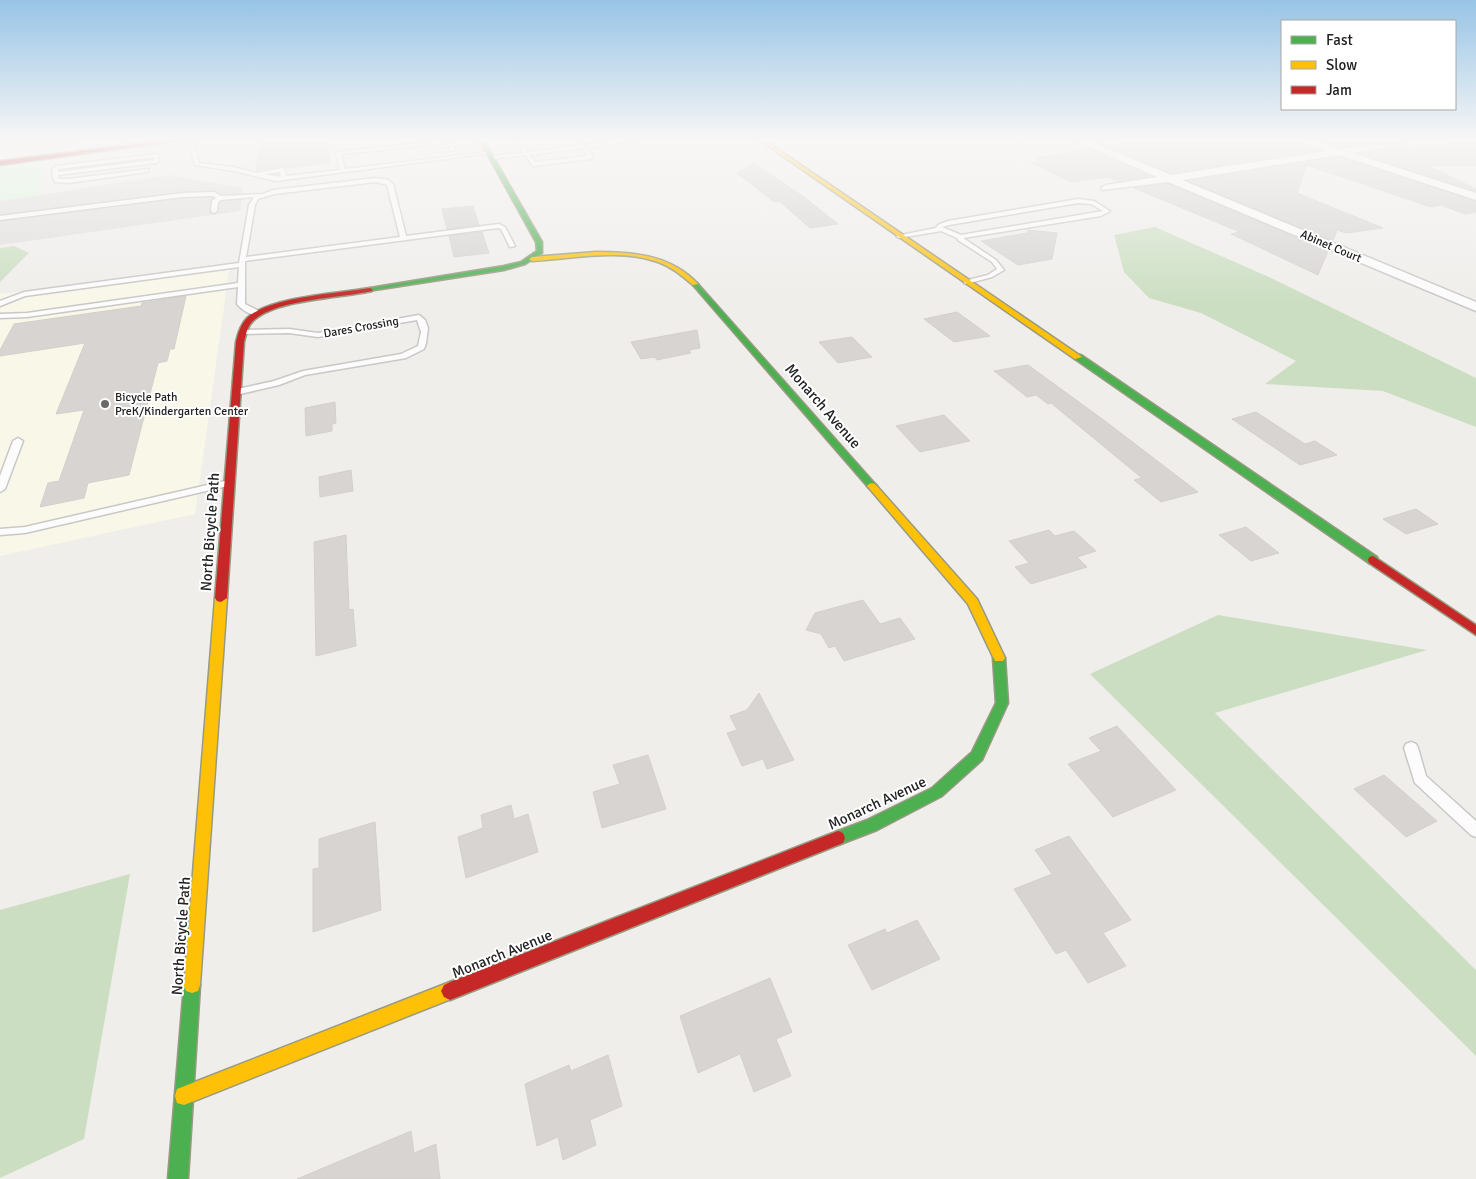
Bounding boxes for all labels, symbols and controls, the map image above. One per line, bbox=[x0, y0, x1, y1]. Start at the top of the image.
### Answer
legend bbox=[1281, 20, 1456, 110]
text: Fast bbox=[1326, 31, 1353, 49]
text: Slow bbox=[1326, 56, 1357, 74]
text: Jam bbox=[1326, 81, 1352, 99]
street label: Abinet Court bbox=[1298, 227, 1364, 266]
street label: Dares Crossing bbox=[322, 313, 400, 341]
street label: Monarch Avenue bbox=[781, 360, 865, 452]
place label: Bicycle Path PreK/Kindergarten Center bbox=[115, 390, 249, 419]
marker: Bicycle Path PreK/Kindergarten Center bbox=[99, 398, 111, 410]
street label: North Bicycle Path bbox=[197, 472, 223, 592]
street label: Monarch Avenue bbox=[825, 772, 929, 834]
street label: North Bicycle Path bbox=[168, 876, 194, 996]
street label: Monarch Avenue bbox=[449, 926, 555, 982]

